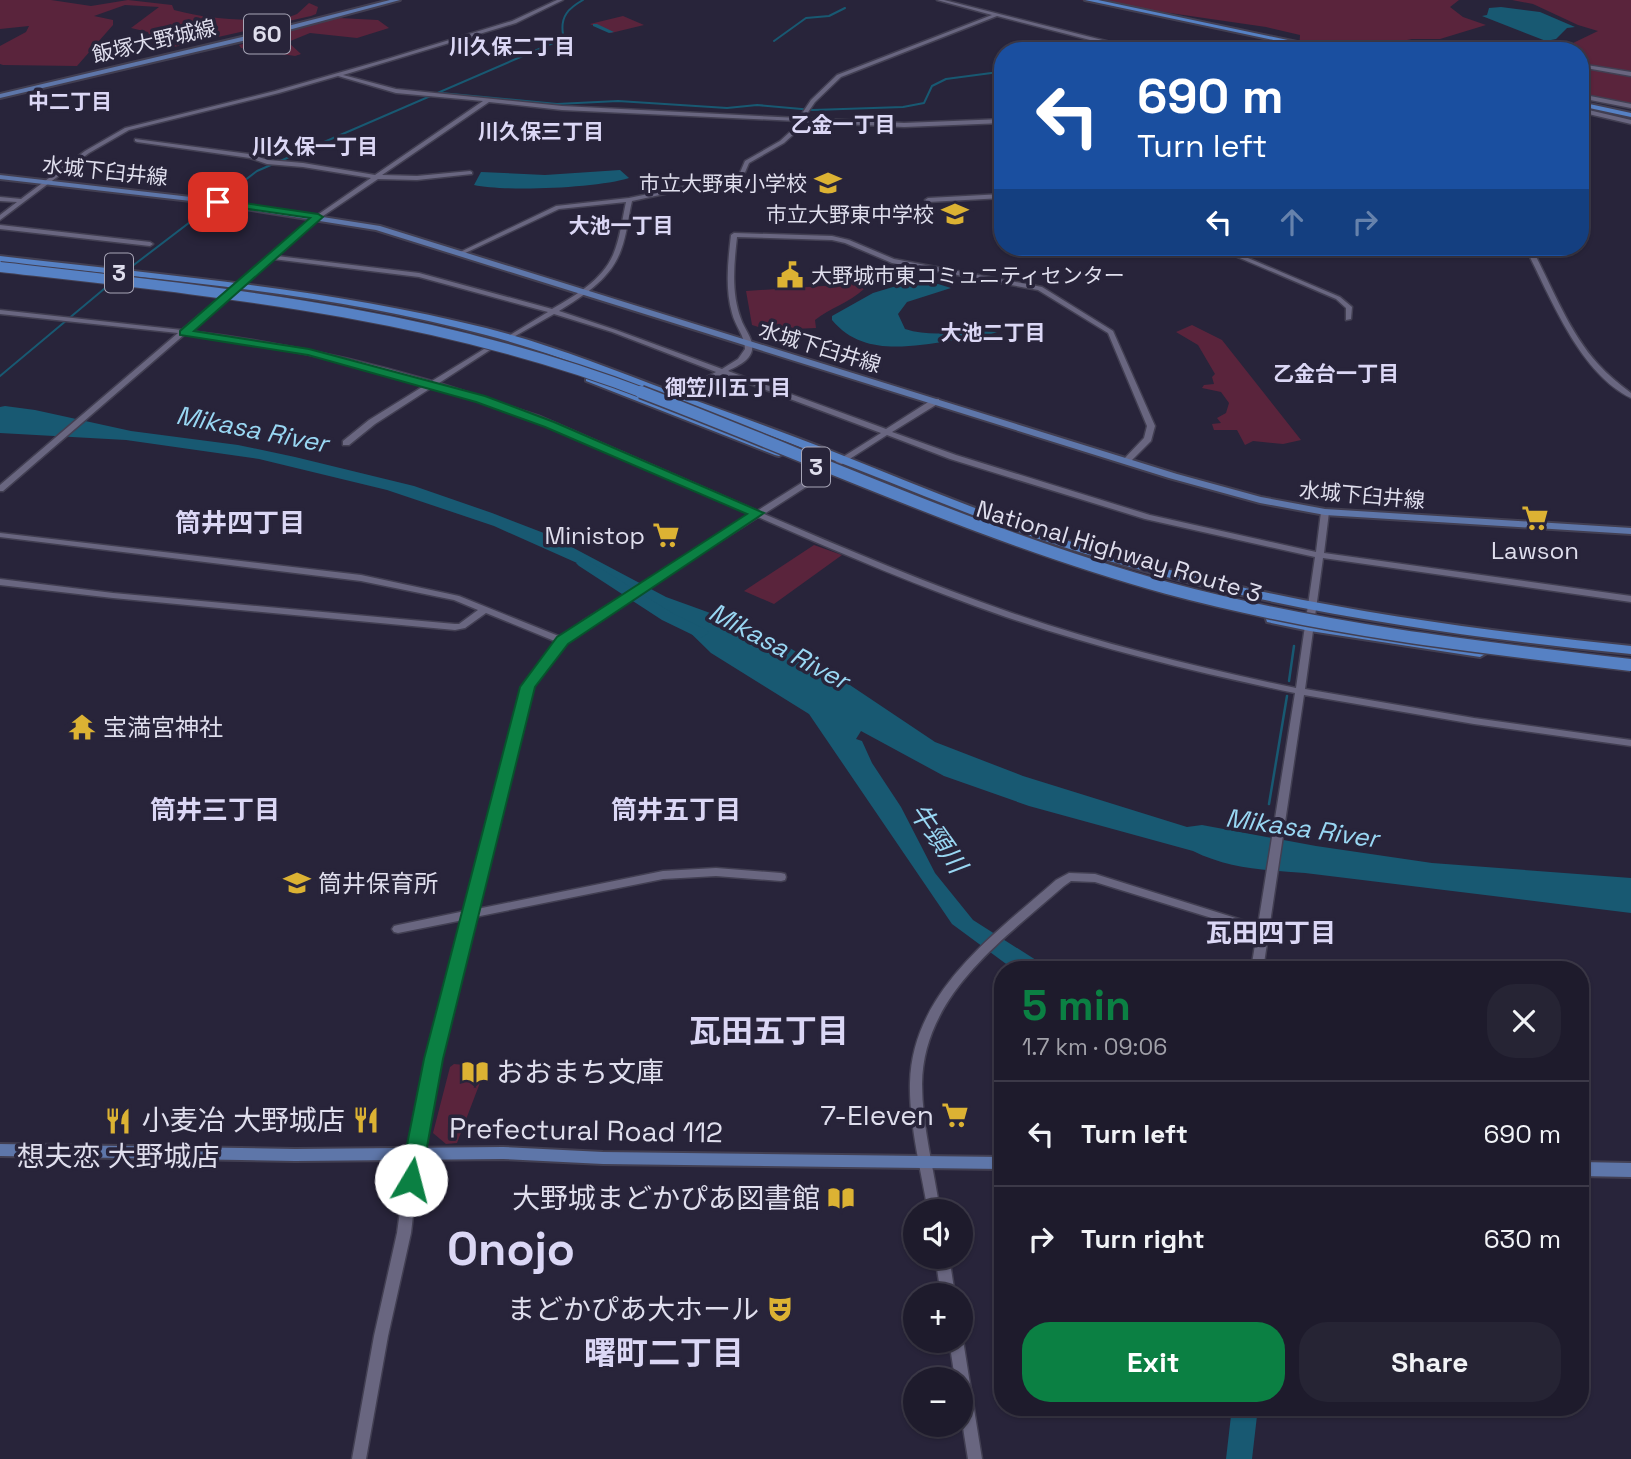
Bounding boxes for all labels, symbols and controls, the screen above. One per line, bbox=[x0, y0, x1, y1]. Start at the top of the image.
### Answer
street label: 飯塚大野城線 bbox=[90, 14, 218, 68]
road number: 60 bbox=[244, 14, 290, 54]
district label: 川久保二丁目 bbox=[449, 33, 575, 60]
text: 690 m bbox=[1137, 65, 1284, 127]
icon: left bbox=[1022, 70, 1113, 161]
district label: 中二丁目 bbox=[28, 88, 112, 115]
district label: 乙金一丁目 bbox=[791, 111, 896, 138]
district label: 川久保三丁目 bbox=[478, 118, 604, 145]
text: Turn left bbox=[1137, 126, 1267, 166]
district label: 川久保一丁目 bbox=[252, 133, 378, 160]
street label: 水城下臼井線 bbox=[41, 151, 169, 191]
school or university icon: 市立大野東小学校 bbox=[813, 168, 843, 198]
place label: 市立大野東小学校 bbox=[639, 170, 807, 197]
pin bbox=[188, 172, 248, 232]
icon: arrive bbox=[199, 183, 237, 221]
school or university icon: 市立大野東中学校 bbox=[940, 199, 970, 229]
place label: 市立大野東中学校 bbox=[766, 201, 934, 228]
icon: left bbox=[1200, 203, 1238, 241]
icon: ahead bbox=[1273, 203, 1311, 241]
icon: right bbox=[1346, 203, 1384, 241]
district label: 大池一丁目 bbox=[569, 212, 674, 239]
road number: 3 bbox=[105, 254, 133, 292]
public building icon: 大野城市東コミュニティセンター bbox=[775, 260, 805, 290]
place label: 大野城市東コミュニティセンター bbox=[811, 262, 1125, 289]
street label: 水城下臼井線 bbox=[756, 316, 884, 378]
district label: 大池二丁目 bbox=[941, 319, 1046, 346]
district label: 乙金台一丁目 bbox=[1273, 360, 1399, 387]
district label: 御笠川五丁目 bbox=[665, 374, 791, 401]
water label: Mikasa River bbox=[173, 398, 334, 461]
road number: 3 bbox=[802, 447, 830, 486]
street label: 水城下臼井線 bbox=[1298, 476, 1426, 514]
street label: National Highway Route 3 bbox=[973, 493, 1265, 609]
supermarket icon: Lawson bbox=[1520, 503, 1550, 533]
district label: 筒井四丁目 bbox=[175, 506, 305, 540]
place label: Ministop bbox=[544, 520, 645, 551]
supermarket icon: Ministop bbox=[651, 520, 681, 550]
place label: Lawson bbox=[1491, 535, 1579, 566]
water label: Mikasa River bbox=[703, 595, 858, 699]
temple icon: 宝満宮神社 bbox=[67, 712, 97, 742]
place label: 宝満宮神社 bbox=[103, 712, 223, 743]
district label: 筒井三丁目 bbox=[150, 793, 280, 827]
district label: 筒井五丁目 bbox=[611, 793, 741, 827]
water label: 牛頸川 bbox=[902, 796, 976, 882]
water label: Mikasa River bbox=[1223, 800, 1384, 856]
school or university icon: 筒井保育所 bbox=[282, 868, 312, 898]
place label: 筒井保育所 bbox=[318, 868, 438, 899]
district label: 瓦田四丁目 bbox=[1206, 916, 1336, 950]
text: 5 min bbox=[1022, 979, 1131, 1032]
button: close bbox=[1487, 984, 1561, 1058]
district label: 瓦田五丁目 bbox=[689, 1011, 849, 1051]
text: 1.7 km · 09:06 bbox=[1022, 1032, 1167, 1062]
place label: おおまち文庫 bbox=[496, 1054, 664, 1090]
library icon: おおまち文庫 bbox=[460, 1057, 490, 1087]
place label: 7-Eleven bbox=[820, 1097, 934, 1133]
supermarket icon: 7-Eleven bbox=[940, 1100, 970, 1130]
place label: 小麦冶 大野城店 bbox=[142, 1102, 345, 1138]
restaurant icon: 小麦冶 大野城店 bbox=[351, 1105, 381, 1135]
restaurant icon: 想夫恋 大野城店 bbox=[103, 1106, 133, 1136]
street label: Prefectural Road 112 bbox=[449, 1110, 723, 1150]
icon: left bbox=[1022, 1115, 1060, 1153]
text: Turn left bbox=[1081, 1117, 1188, 1151]
text: 690 m bbox=[1483, 1117, 1561, 1151]
place label: 想夫恋 大野城店 bbox=[16, 1138, 220, 1174]
position arrow bbox=[374, 1143, 448, 1217]
place label: 大野城まどかぴあ図書館 bbox=[512, 1180, 820, 1216]
library icon: 大野城まどかぴあ図書館 bbox=[826, 1183, 856, 1213]
map controls bbox=[903, 1199, 973, 1437]
button: sound bbox=[903, 1199, 973, 1269]
district label: Onojo bbox=[447, 1220, 575, 1278]
icon: right bbox=[1022, 1220, 1060, 1258]
text: Turn right bbox=[1081, 1222, 1205, 1256]
text: 630 m bbox=[1484, 1222, 1561, 1256]
button: + bbox=[903, 1283, 973, 1353]
place label: まどかぴあ大ホール bbox=[507, 1291, 759, 1327]
theatre icon: まどかぴあ大ホール bbox=[765, 1294, 795, 1324]
button: Exit bbox=[1022, 1322, 1285, 1402]
button: Share bbox=[1299, 1322, 1561, 1402]
district label: 曙町二丁目 bbox=[584, 1333, 744, 1373]
button: − bbox=[903, 1367, 973, 1437]

